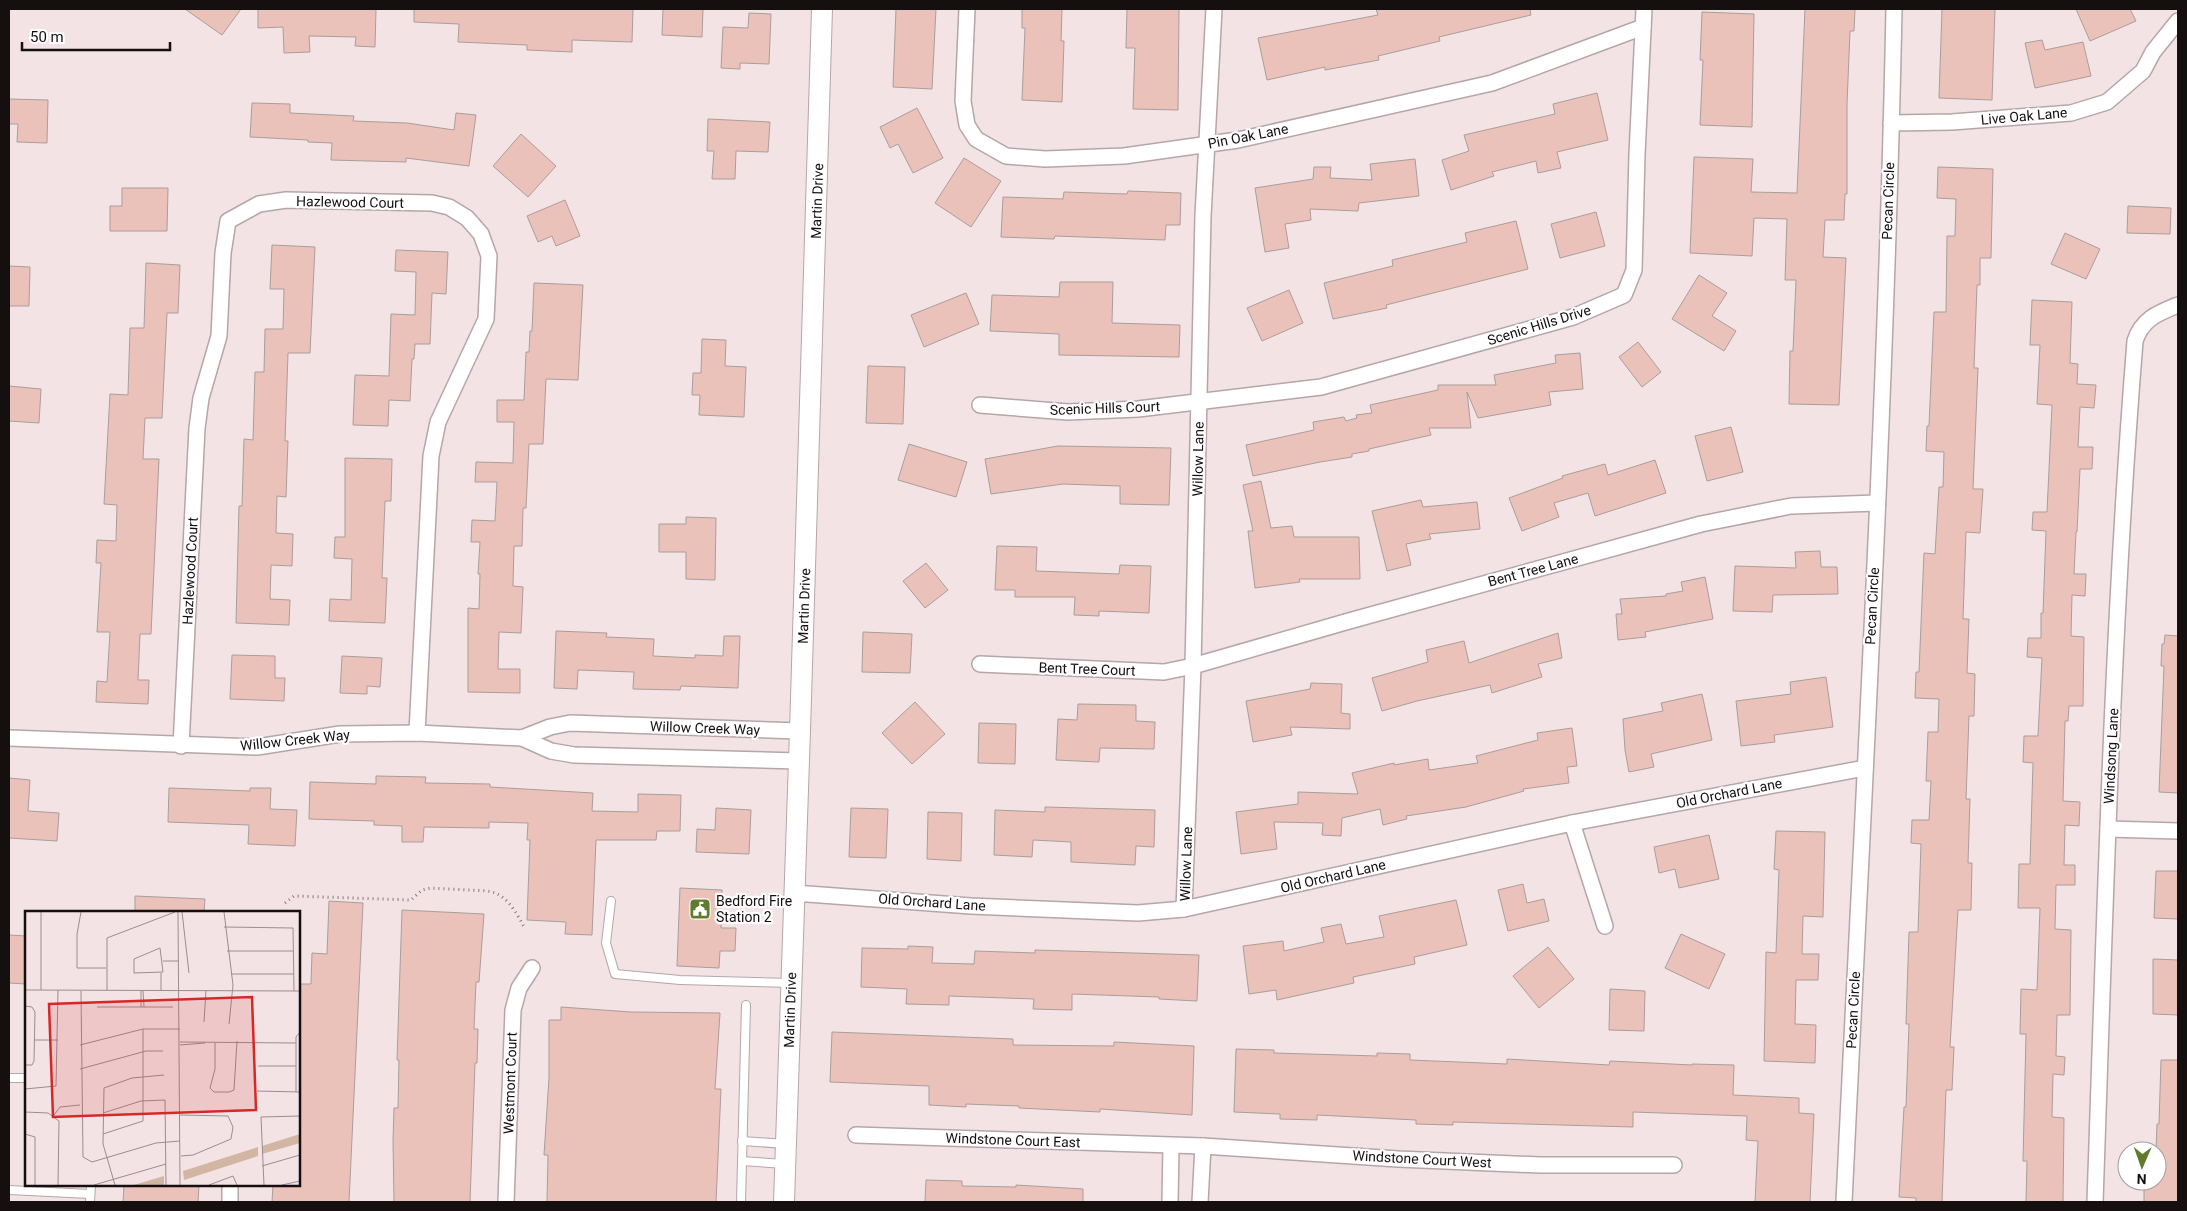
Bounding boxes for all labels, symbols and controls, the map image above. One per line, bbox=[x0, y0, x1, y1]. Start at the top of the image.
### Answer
scale bar bbox=[22, 20, 170, 52]
text: 50 m bbox=[30, 28, 64, 46]
street label: Live Oak Lane bbox=[1980, 104, 2068, 128]
street label: Pin Oak Lane bbox=[1206, 120, 1290, 152]
street label: Pecan Circle bbox=[1879, 162, 1897, 240]
street label: Martin Drive bbox=[808, 163, 826, 239]
street label: Hazlewood Court bbox=[296, 193, 404, 211]
street label: Scenic Hills Drive bbox=[1485, 302, 1593, 348]
street label: Scenic Hills Court bbox=[1050, 398, 1161, 418]
street label: Willow Lane bbox=[1189, 421, 1207, 497]
street label: Hazlewood Court bbox=[179, 516, 201, 625]
street label: Bent Tree Lane bbox=[1486, 550, 1580, 590]
street label: Pecan Circle bbox=[1862, 567, 1882, 645]
street label: Martin Drive bbox=[795, 568, 813, 644]
street label: Bent Tree Court bbox=[1038, 659, 1136, 679]
street label: Windsong Lane bbox=[2100, 708, 2122, 804]
street label: Willow Creek Way bbox=[650, 718, 761, 738]
street label: Willow Creek Way bbox=[239, 726, 351, 754]
street label: Old Orchard Lane bbox=[1675, 775, 1783, 811]
street label: Willow Lane bbox=[1177, 826, 1195, 902]
street label: Old Orchard Lane bbox=[1279, 856, 1387, 896]
street label: Old Orchard Lane bbox=[878, 890, 986, 914]
place label: Bedford Fire Station 2 bbox=[716, 893, 792, 925]
public building icon: Bedford Fire Station 2 bbox=[688, 897, 712, 921]
inset map bbox=[25, 911, 300, 1186]
street label: Pecan Circle bbox=[1843, 971, 1863, 1049]
street label: Martin Drive bbox=[781, 972, 799, 1048]
street label: Westmont Court bbox=[500, 1031, 520, 1134]
street label: Windstone Court East bbox=[945, 1130, 1081, 1150]
north arrow bbox=[2117, 1141, 2167, 1191]
street label: Windstone Court West bbox=[1352, 1147, 1492, 1171]
text: N bbox=[2136, 1171, 2147, 1187]

